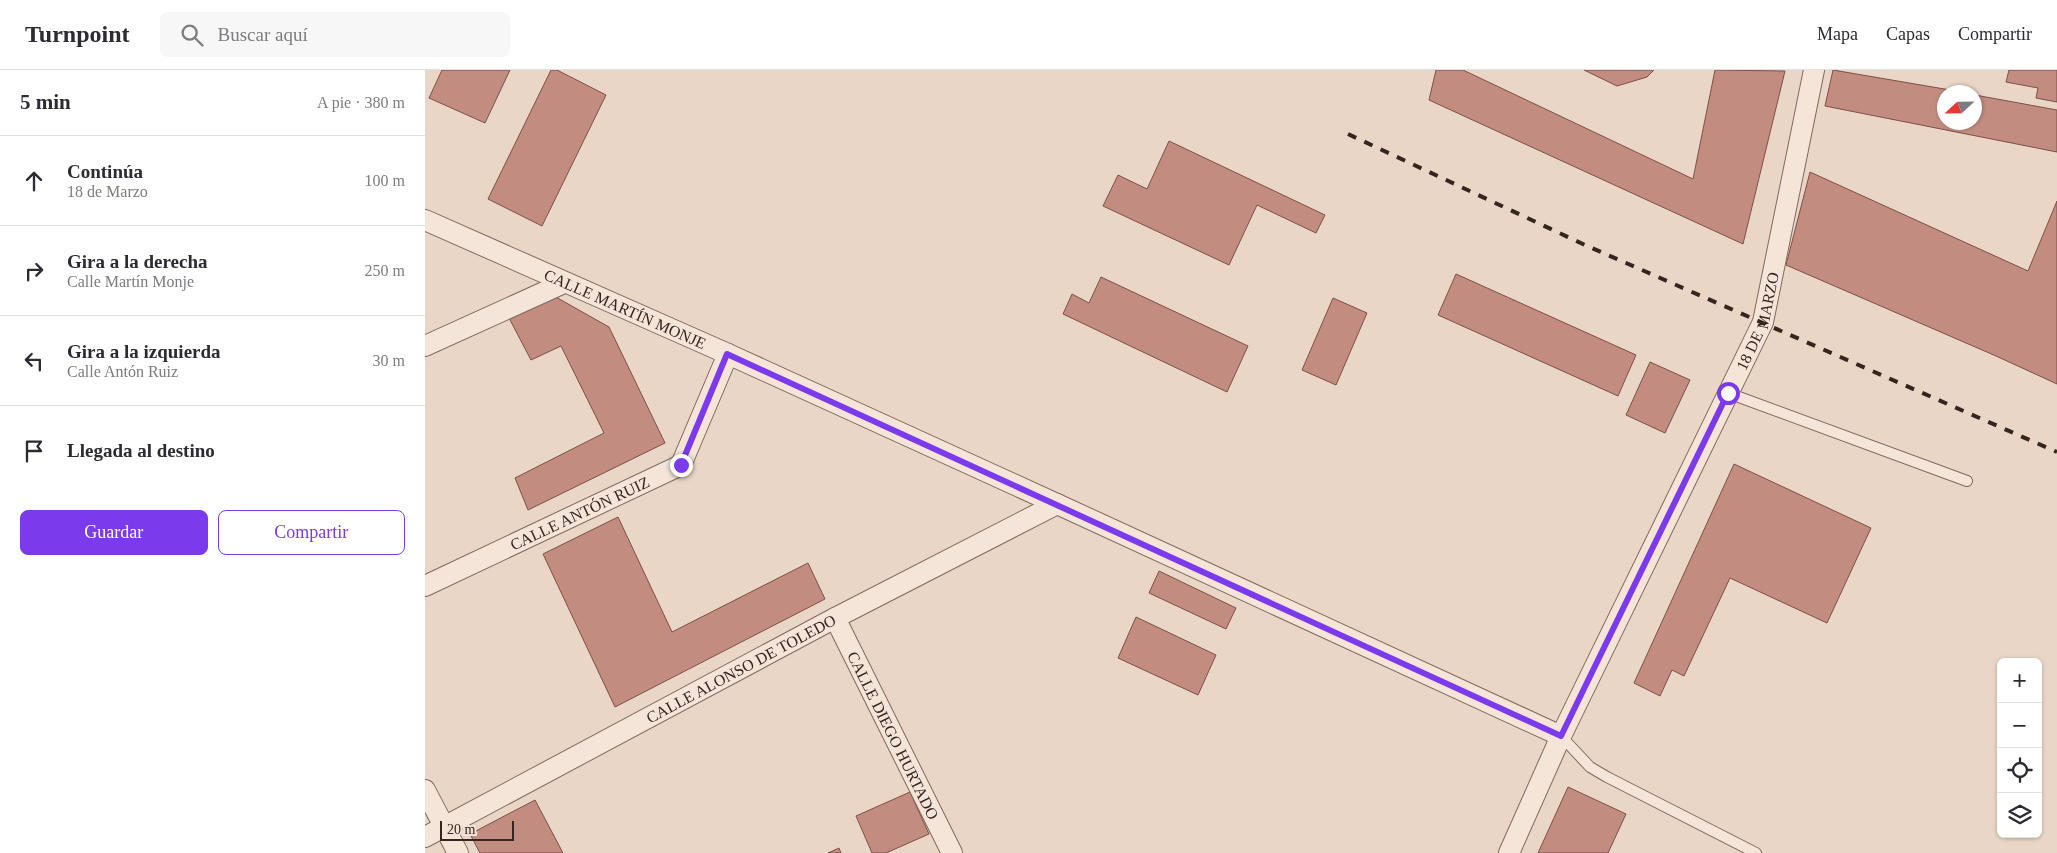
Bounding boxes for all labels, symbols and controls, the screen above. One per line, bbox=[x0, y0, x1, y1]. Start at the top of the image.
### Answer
search box bbox=[160, 12, 510, 57]
text: Turnpoint bbox=[25, 21, 130, 47]
icon: search bbox=[178, 21, 206, 49]
text: Buscar aquí bbox=[218, 24, 308, 45]
text: Mapa bbox=[1817, 24, 1858, 44]
text: Capas bbox=[1886, 24, 1930, 44]
text: Compartir bbox=[1958, 24, 2032, 44]
north arrow bbox=[1937, 85, 1982, 130]
text: 5 min bbox=[20, 90, 71, 114]
text: A pie · 380 m bbox=[317, 94, 405, 111]
text: Continúa bbox=[67, 161, 143, 182]
icon: ahead bbox=[20, 167, 48, 195]
text: 100 m bbox=[365, 172, 405, 189]
text: 18 de Marzo bbox=[67, 183, 148, 200]
text: Gira a la derecha bbox=[67, 251, 208, 272]
icon: right bbox=[20, 257, 48, 285]
text: 250 m bbox=[365, 262, 405, 279]
street label: CALLE MARTÍN MONJE bbox=[542, 265, 709, 352]
street label: 18 DE MARZO bbox=[1732, 270, 1781, 373]
text: Calle Martín Monje bbox=[67, 273, 194, 290]
text: Gira a la izquierda bbox=[67, 341, 221, 362]
icon: left bbox=[20, 347, 48, 375]
text: 30 m bbox=[373, 352, 405, 369]
text: Calle Antón Ruiz bbox=[67, 363, 178, 380]
route start bbox=[1717, 382, 1740, 405]
icon: arrive bbox=[20, 437, 48, 465]
text: Llegada al destino bbox=[67, 440, 215, 461]
route end bbox=[670, 454, 693, 477]
street label: CALLE ANTÓN RUIZ bbox=[507, 473, 652, 553]
button: Guardar bbox=[20, 510, 208, 555]
button: Compartir bbox=[218, 510, 405, 555]
street label: CALLE ALONSO DE TOLEDO bbox=[643, 611, 838, 726]
street label: CALLE DIEGO HURTADO bbox=[844, 648, 942, 822]
map controls bbox=[1997, 658, 2042, 838]
button: + bbox=[1997, 658, 2042, 703]
button: − bbox=[1997, 703, 2042, 748]
button: locate bbox=[1997, 748, 2042, 793]
button: layers bbox=[1997, 793, 2042, 838]
scale bar bbox=[440, 818, 514, 841]
text: 20 m bbox=[447, 822, 475, 837]

